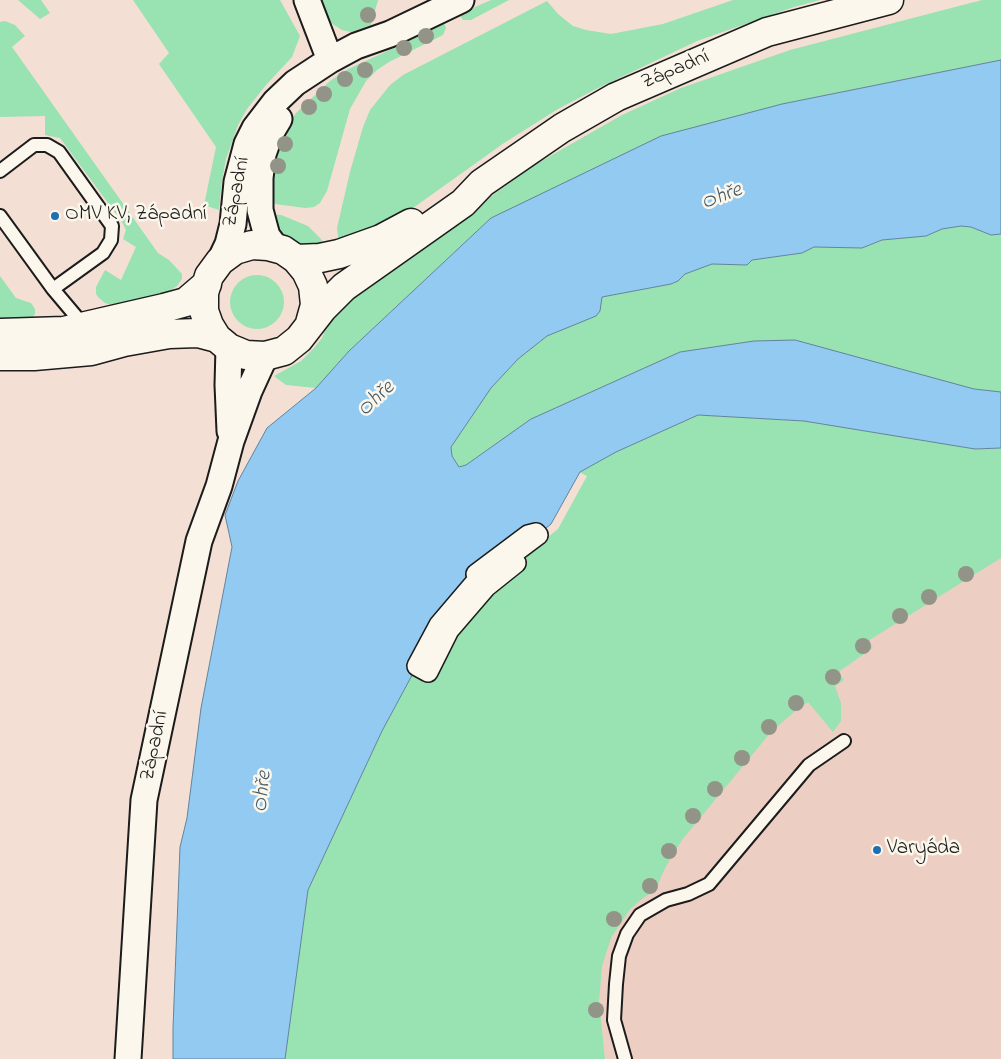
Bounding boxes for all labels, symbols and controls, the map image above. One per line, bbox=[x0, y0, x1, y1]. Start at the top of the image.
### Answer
street label: Západní bbox=[638, 45, 714, 97]
street label: Západní bbox=[219, 155, 257, 229]
water label: Ohře bbox=[698, 178, 746, 218]
place label: OMV KV, Západní bbox=[65, 203, 207, 229]
marker: OMV KV, Západní bbox=[49, 210, 61, 222]
water label: Ohře bbox=[353, 376, 401, 424]
street label: Západní bbox=[136, 709, 176, 783]
water label: Ohře bbox=[249, 770, 279, 814]
place label: Varyáda bbox=[887, 837, 960, 863]
marker: Varyáda bbox=[871, 844, 883, 856]

